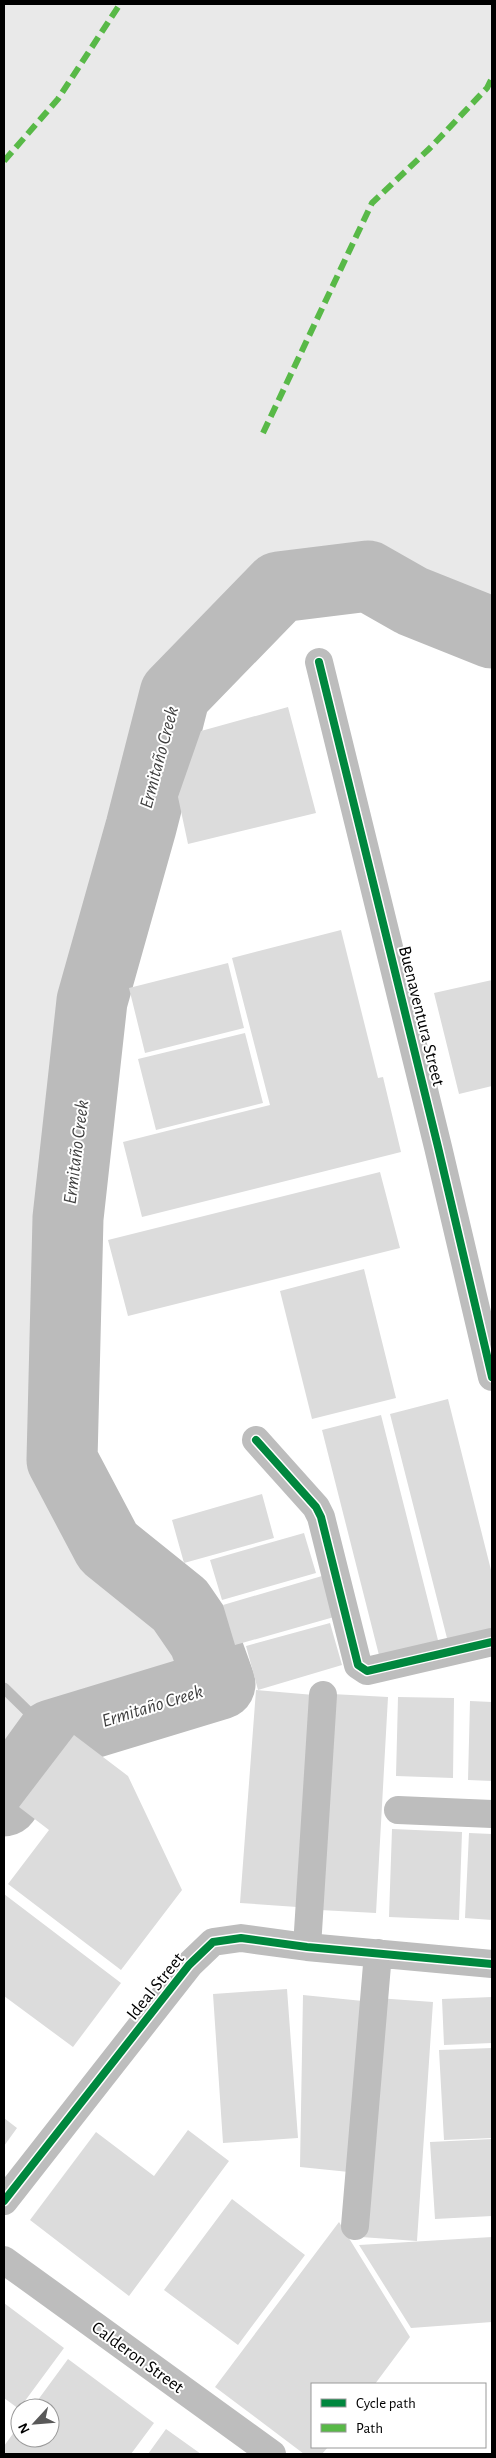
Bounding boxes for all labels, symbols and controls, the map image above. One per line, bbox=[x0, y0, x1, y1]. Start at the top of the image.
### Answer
water label: Ermitaño Creek bbox=[137, 704, 182, 810]
street label: Buenaventura Street bbox=[395, 944, 447, 1088]
water label: Ermitaño Creek bbox=[61, 1099, 92, 1205]
water label: Ermitaño Creek bbox=[100, 1682, 206, 1731]
street label: Ideal Street bbox=[124, 1950, 188, 2023]
street label: Calderon Street bbox=[88, 2319, 187, 2397]
legend bbox=[311, 2383, 486, 2448]
text: Cycle path bbox=[356, 2396, 416, 2411]
north arrow bbox=[10, 2398, 60, 2448]
text: N bbox=[16, 2421, 33, 2436]
text: Path bbox=[356, 2421, 383, 2436]

